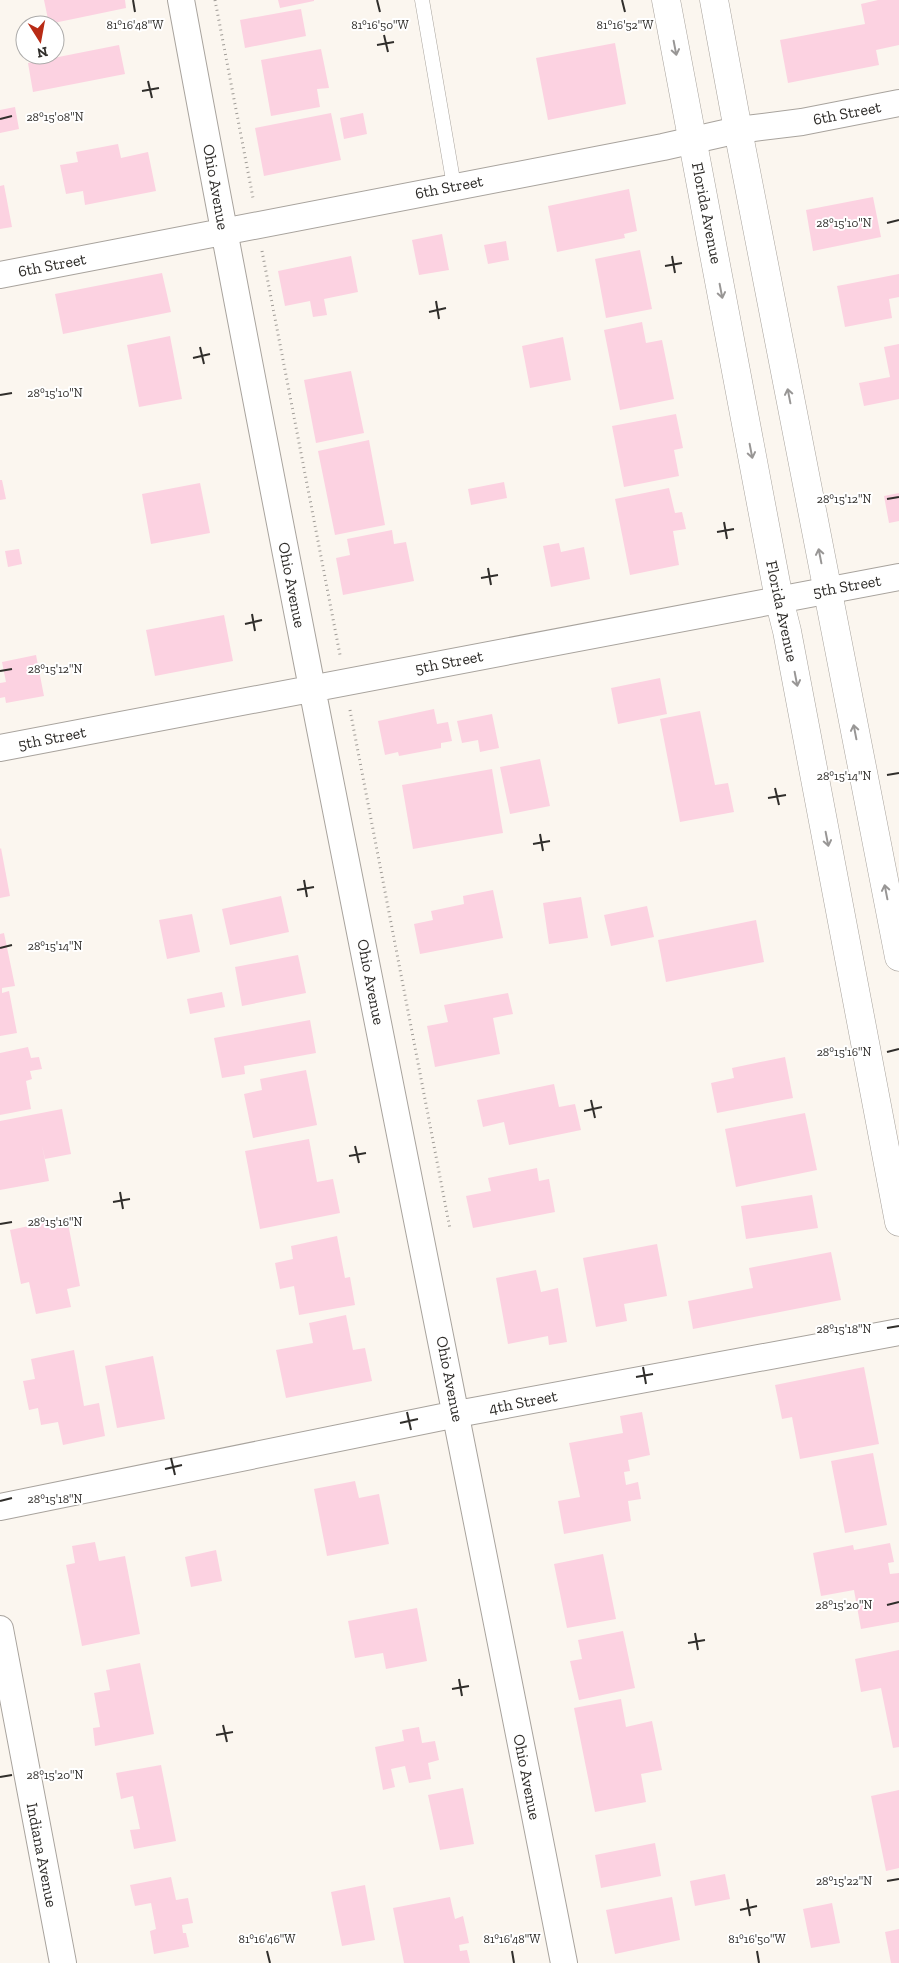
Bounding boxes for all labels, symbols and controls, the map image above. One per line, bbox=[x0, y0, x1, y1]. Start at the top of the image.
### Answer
north arrow bbox=[15, 15, 65, 65]
text: 81°16'48"W bbox=[106, 18, 164, 32]
text: 81°16'50"W bbox=[351, 18, 410, 32]
text: 81°16'52"W bbox=[597, 18, 654, 32]
one-way arrow bbox=[671, 39, 681, 55]
text: N bbox=[35, 43, 49, 62]
street label: 6th Street bbox=[811, 97, 883, 129]
text: 28°15'08"N bbox=[26, 110, 84, 124]
street label: Ohio Avenue bbox=[199, 143, 233, 231]
street label: Florida Avenue bbox=[688, 161, 726, 265]
street label: 6th Street bbox=[413, 171, 485, 203]
text: 28°15'10"N bbox=[816, 216, 872, 230]
street label: 6th Street bbox=[16, 249, 88, 281]
one-way arrow bbox=[717, 283, 727, 299]
text: 28°15'10"N bbox=[27, 386, 83, 400]
one-way arrow bbox=[784, 389, 794, 405]
one-way arrow bbox=[747, 443, 756, 459]
text: 28°15'12"N bbox=[817, 492, 871, 506]
street label: Ohio Avenue bbox=[274, 541, 310, 629]
one-way arrow bbox=[815, 548, 825, 564]
street label: Florida Avenue bbox=[762, 559, 802, 663]
street label: 5th Street bbox=[812, 571, 883, 601]
street label: 5th Street bbox=[413, 646, 485, 678]
text: 28°15'12"N bbox=[28, 662, 82, 676]
one-way arrow bbox=[792, 670, 802, 686]
street label: 5th Street bbox=[16, 722, 88, 754]
one-way arrow bbox=[850, 725, 859, 741]
text: 28°15'14"N bbox=[817, 769, 871, 783]
one-way arrow bbox=[822, 830, 832, 846]
one-way arrow bbox=[881, 884, 891, 900]
street label: Ohio Avenue bbox=[353, 938, 389, 1026]
text: 28°15'14"N bbox=[28, 939, 82, 953]
text: 28°15'16"N bbox=[817, 1045, 872, 1059]
text: 28°15'16"N bbox=[28, 1215, 83, 1229]
text: 28°15'18"N bbox=[817, 1322, 872, 1336]
street label: Ohio Avenue bbox=[432, 1335, 468, 1423]
street label: 4th Street bbox=[487, 1386, 559, 1418]
text: 28°15'18"N bbox=[28, 1492, 83, 1506]
text: 28°15'20"N bbox=[816, 1598, 873, 1612]
street label: Ohio Avenue bbox=[509, 1733, 545, 1821]
text: 28°15'20"N bbox=[27, 1768, 84, 1782]
street label: Indiana Avenue bbox=[23, 1801, 61, 1909]
text: 28°15'22"N bbox=[816, 1874, 872, 1888]
text: 81°16'46"W bbox=[239, 1932, 296, 1946]
text: 81°16'48"W bbox=[483, 1932, 541, 1946]
text: 81°16'50"W bbox=[728, 1932, 787, 1946]

